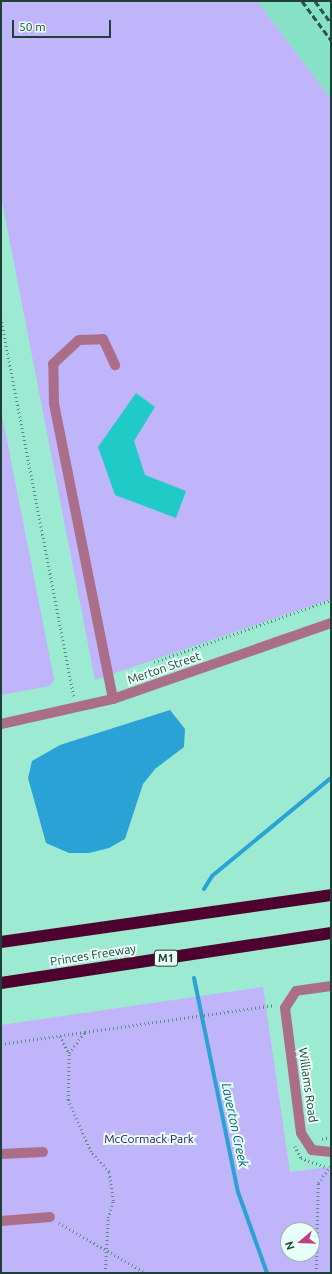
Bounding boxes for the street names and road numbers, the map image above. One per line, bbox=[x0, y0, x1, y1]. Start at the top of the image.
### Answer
street label: Merton Street bbox=[126, 649, 202, 687]
street label: Princes Freeway bbox=[49, 941, 137, 969]
road number: M1 bbox=[154, 949, 178, 967]
street label: Williams Road bbox=[296, 1047, 320, 1123]

